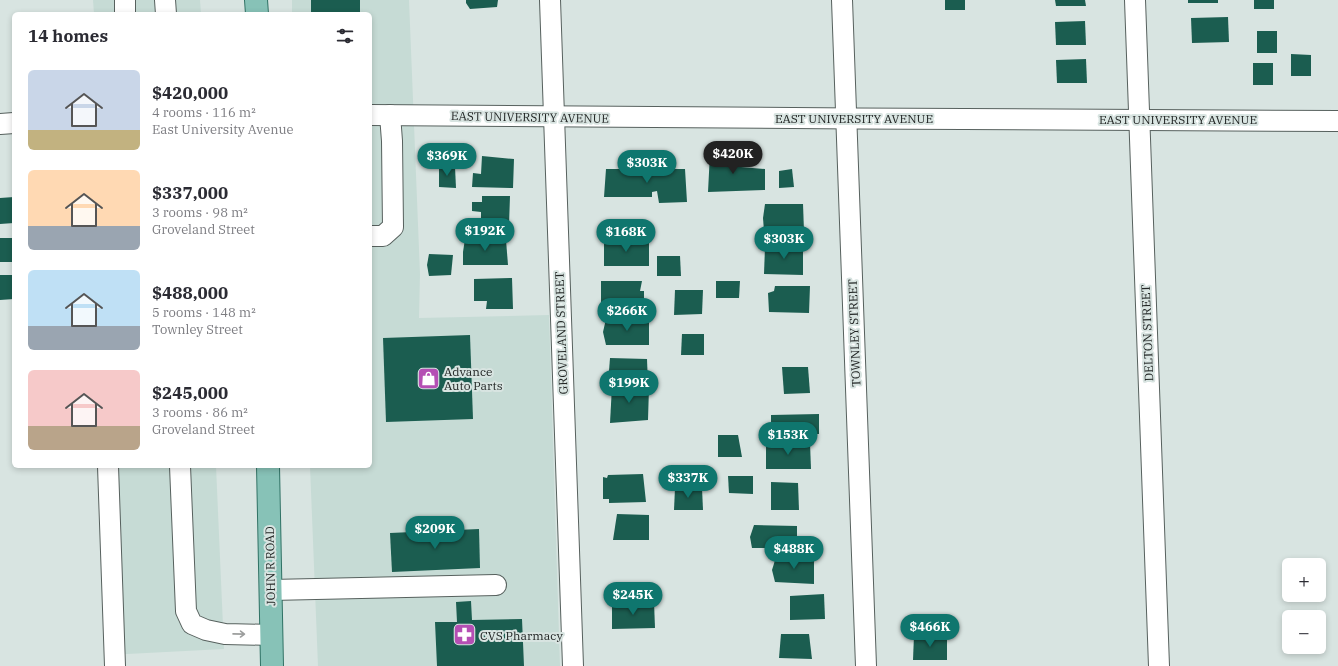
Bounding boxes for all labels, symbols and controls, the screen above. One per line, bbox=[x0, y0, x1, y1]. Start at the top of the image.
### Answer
text: 14 homes bbox=[28, 25, 108, 47]
icon: filters bbox=[334, 25, 356, 47]
text: $420,000 bbox=[152, 82, 228, 104]
icon: home bbox=[60, 86, 108, 134]
text: 4 rooms · 116 m² bbox=[152, 104, 256, 121]
street label: EAST UNIVERSITY AVENUE bbox=[451, 108, 609, 126]
street label: EAST UNIVERSITY AVENUE bbox=[775, 111, 933, 126]
street label: EAST UNIVERSITY AVENUE bbox=[1099, 112, 1257, 127]
text: East University Avenue bbox=[152, 121, 293, 138]
pin: $420K bbox=[705, 141, 761, 175]
pin: $369K bbox=[419, 143, 475, 177]
text: $420K bbox=[712, 145, 754, 162]
text: $369K bbox=[426, 147, 468, 164]
pin: $303K bbox=[619, 150, 675, 184]
text: $303K bbox=[626, 154, 668, 171]
text: $337,000 bbox=[152, 182, 228, 204]
icon: home bbox=[60, 186, 108, 234]
text: 3 rooms · 98 m² bbox=[152, 204, 248, 221]
pin: $192K bbox=[457, 218, 513, 252]
pin: $168K bbox=[598, 219, 654, 253]
text: Groveland Street bbox=[152, 221, 255, 238]
text: $192K bbox=[464, 222, 506, 239]
text: $168K bbox=[605, 223, 647, 240]
pin: $303K bbox=[756, 226, 812, 260]
text: $303K bbox=[763, 230, 805, 247]
street label: GROVELAND STREET bbox=[551, 271, 571, 395]
street label: TOWNLEY STREET bbox=[845, 279, 863, 387]
text: $488,000 bbox=[152, 282, 228, 304]
street label: DELTON STREET bbox=[1138, 284, 1156, 382]
icon: home bbox=[60, 286, 108, 334]
pin: $266K bbox=[599, 298, 655, 332]
text: $266K bbox=[606, 302, 648, 319]
text: 5 rooms · 148 m² bbox=[152, 304, 256, 321]
text: Townley Street bbox=[152, 321, 243, 338]
place label: Advance Auto Parts bbox=[444, 364, 503, 393]
shop icon: Advance Auto Parts bbox=[415, 365, 441, 391]
pin: $199K bbox=[601, 370, 657, 404]
text: $199K bbox=[608, 374, 650, 391]
text: $245,000 bbox=[152, 382, 228, 404]
icon: home bbox=[60, 386, 108, 434]
text: 3 rooms · 86 m² bbox=[152, 404, 248, 421]
text: Groveland Street bbox=[152, 421, 255, 438]
pin: $153K bbox=[760, 422, 816, 456]
text: $153K bbox=[767, 426, 809, 443]
pin: $337K bbox=[660, 465, 716, 499]
text: $337K bbox=[667, 469, 709, 486]
pin: $209K bbox=[407, 516, 463, 550]
text: $209K bbox=[414, 520, 456, 537]
street label: JOHN R ROAD bbox=[262, 526, 278, 606]
pin: $488K bbox=[766, 536, 822, 570]
text: $488K bbox=[773, 540, 815, 557]
map controls bbox=[1282, 558, 1326, 654]
button: + bbox=[1282, 558, 1326, 602]
pin: $245K bbox=[605, 582, 661, 616]
text: $245K bbox=[612, 586, 654, 603]
button: − bbox=[1282, 610, 1326, 654]
pin: $466K bbox=[902, 614, 958, 648]
text: $466K bbox=[909, 618, 951, 635]
pharmacy icon: CVS Pharmacy bbox=[452, 622, 478, 648]
place label: CVS Pharmacy bbox=[480, 628, 564, 643]
one-way arrow bbox=[232, 630, 245, 638]

